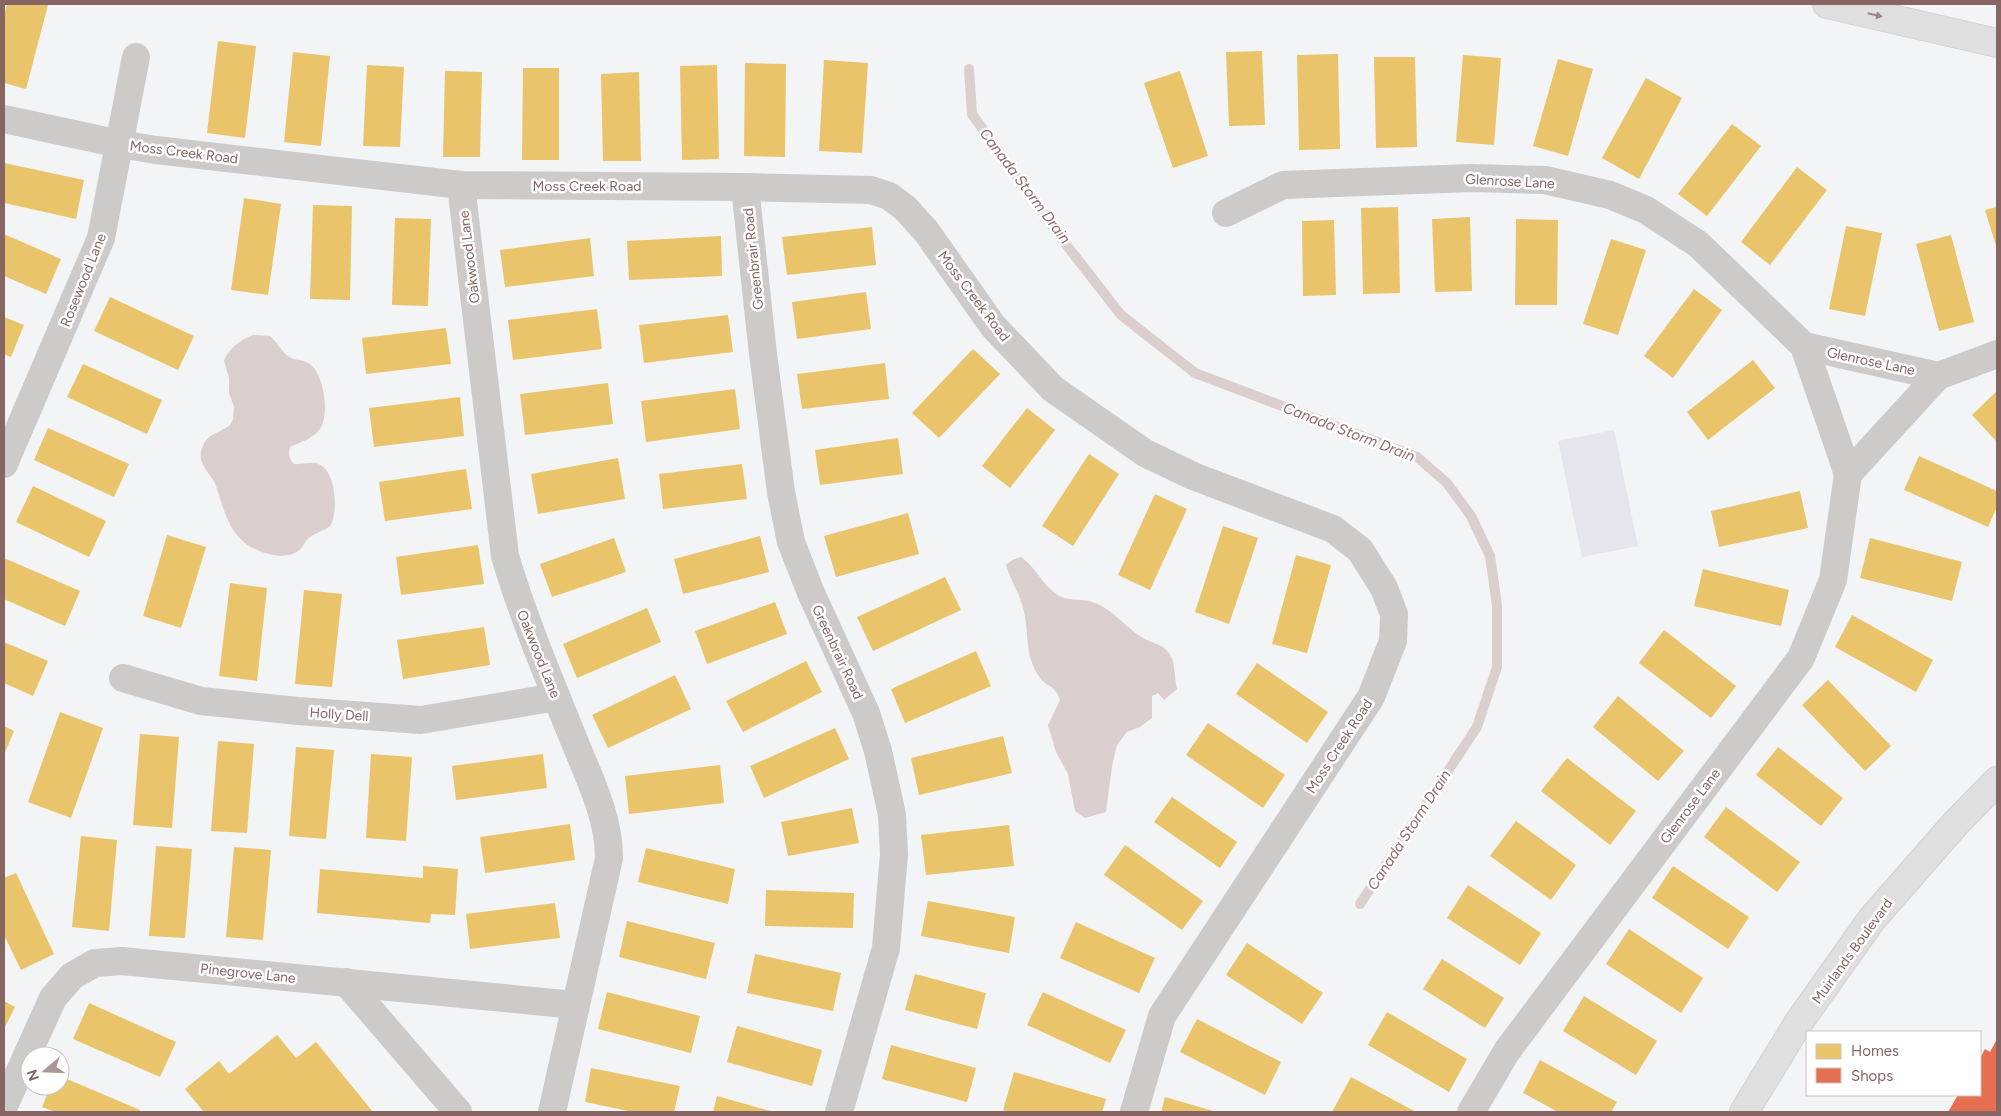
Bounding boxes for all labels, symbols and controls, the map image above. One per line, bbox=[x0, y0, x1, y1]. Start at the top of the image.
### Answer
one-way arrow bbox=[1867, 11, 1883, 19]
water label: Canada Storm Drain bbox=[976, 125, 1074, 247]
street label: Moss Creek Road bbox=[129, 137, 239, 168]
street label: Glenrose Lane bbox=[1465, 171, 1555, 192]
street label: Moss Creek Road bbox=[532, 178, 642, 195]
street label: Greenbrair Road bbox=[740, 207, 767, 311]
street label: Oakwood Lane bbox=[455, 209, 484, 304]
street label: Rosewood Lane bbox=[57, 231, 110, 329]
street label: Moss Creek Road bbox=[934, 248, 1013, 345]
street label: Glenrose Lane bbox=[1825, 344, 1917, 379]
water label: Canada Storm Drain bbox=[1281, 399, 1417, 465]
street label: Greenbrair Road bbox=[808, 602, 867, 702]
street label: Oakwood Lane bbox=[513, 608, 564, 701]
street label: Moss Creek Road bbox=[1303, 696, 1376, 797]
street label: Holly Dell bbox=[309, 704, 369, 725]
street label: Glenrose Lane bbox=[1657, 765, 1724, 847]
water label: Canada Storm Drain bbox=[1363, 767, 1455, 893]
street label: Muirlands Boulevard bbox=[1808, 895, 1896, 1007]
street label: Pinegrove Lane bbox=[199, 960, 297, 987]
legend bbox=[1806, 1031, 1981, 1096]
text: Homes bbox=[1851, 1042, 1899, 1060]
north arrow bbox=[20, 1046, 70, 1096]
text: N bbox=[23, 1067, 43, 1083]
text: Shops bbox=[1851, 1067, 1893, 1085]

